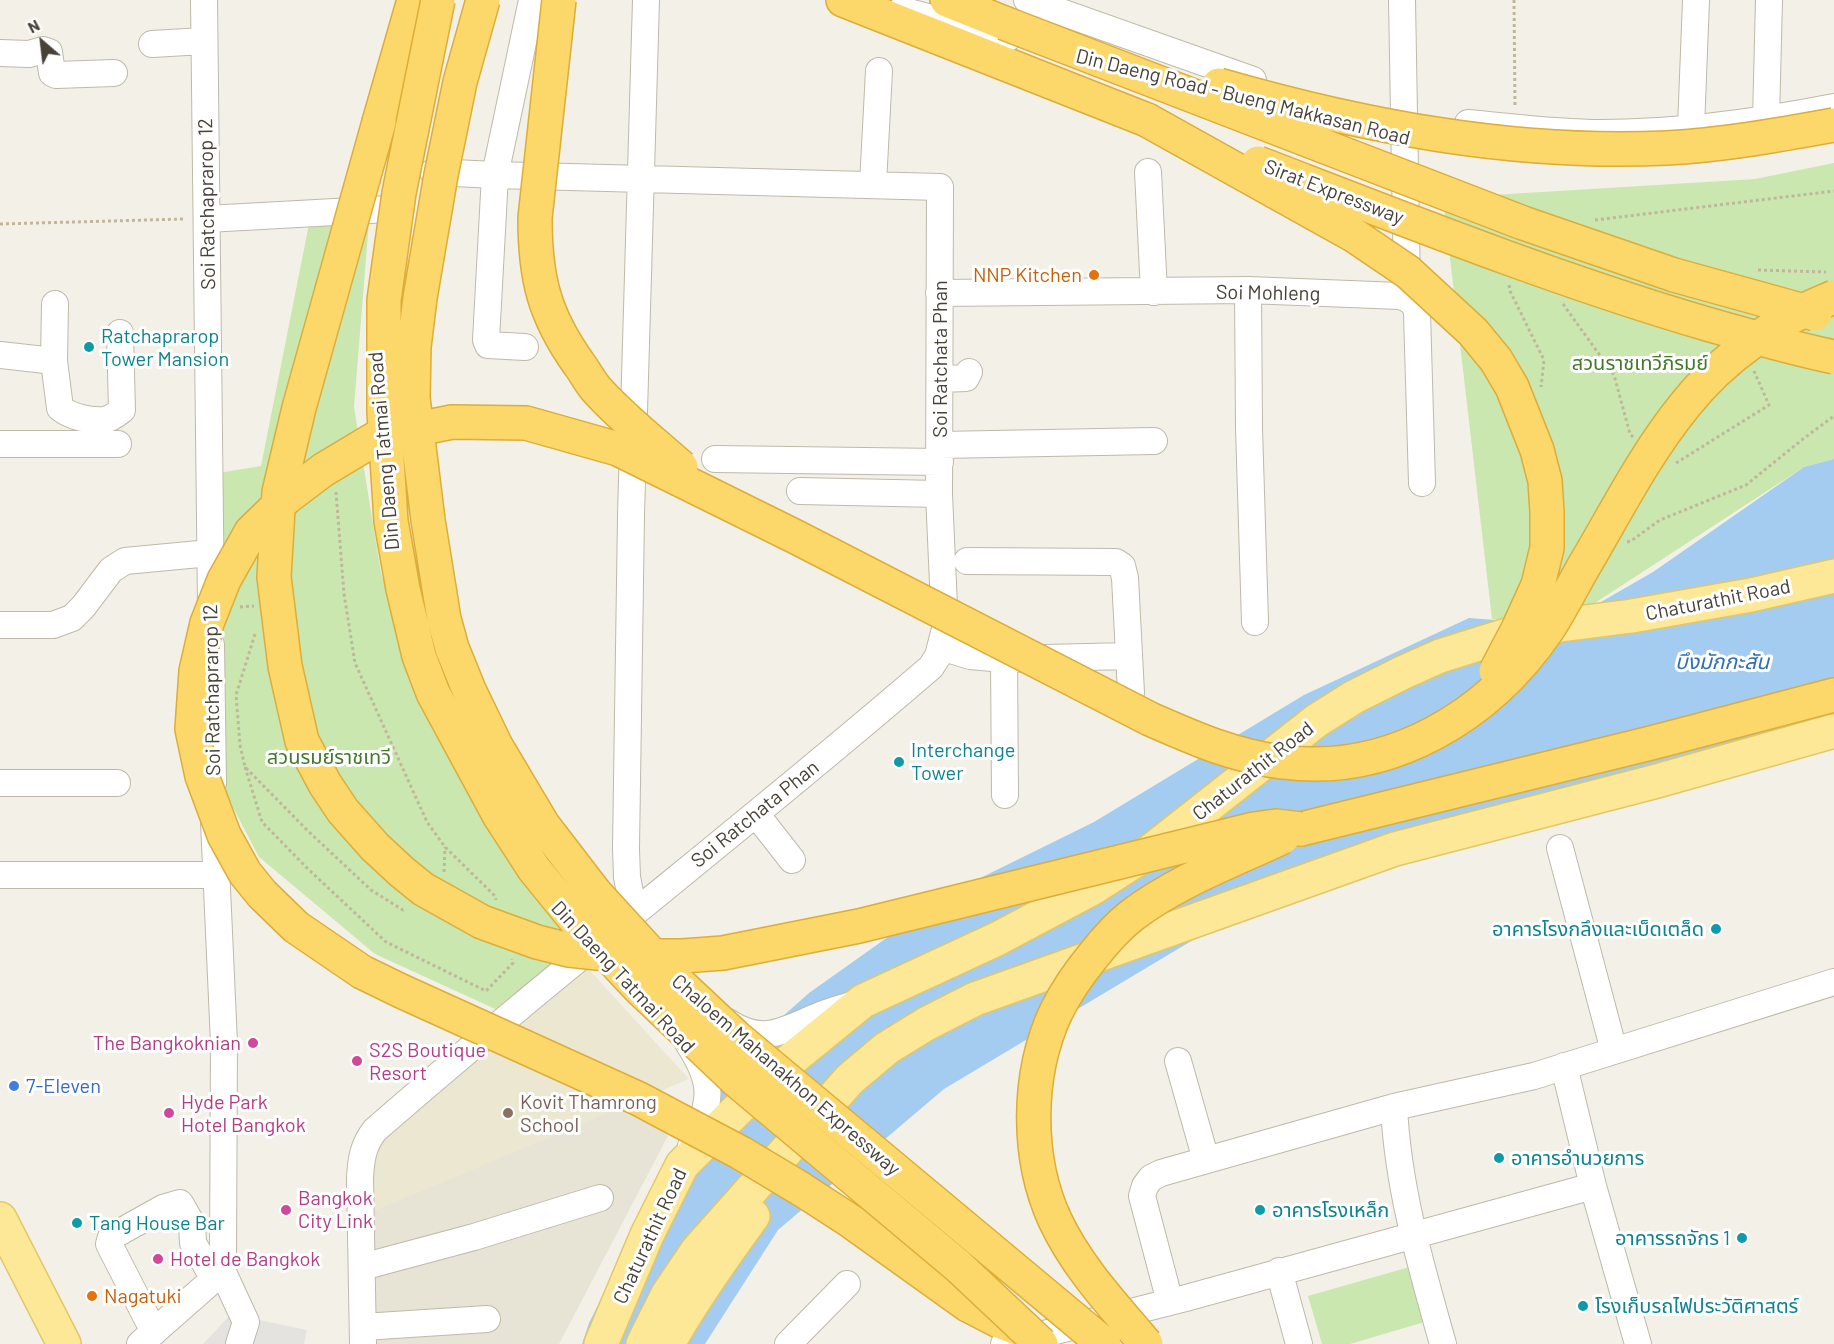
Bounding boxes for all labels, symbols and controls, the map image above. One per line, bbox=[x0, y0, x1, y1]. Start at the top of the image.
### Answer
north arrow bbox=[12, 12, 72, 72]
text: N bbox=[24, 15, 42, 37]
street label: Din Daeng Road - Bueng Makkasan Road bbox=[1073, 44, 1413, 150]
street label: Soi Ratchaprarop 12 bbox=[194, 118, 220, 290]
street label: Sirat Expressway bbox=[1261, 154, 1407, 230]
place label: NNP Kitchen bbox=[973, 263, 1082, 287]
marker: NNP Kitchen bbox=[1087, 268, 1101, 282]
street label: Soi Ratchata Phan bbox=[928, 280, 952, 438]
street label: Soi Mohleng bbox=[1216, 280, 1320, 306]
place label: Ratchaprarop Tower Mansion bbox=[101, 324, 229, 371]
marker: Ratchaprarop Tower Mansion bbox=[82, 340, 96, 354]
street label: Din Daeng Tatmai Road bbox=[363, 351, 405, 551]
park label: สวนราชเทวีภิรมย์ bbox=[1572, 351, 1708, 375]
street label: Chaturathit Road bbox=[1644, 574, 1792, 626]
street label: Soi Ratchaprarop 12 bbox=[199, 604, 225, 776]
water label: บึงมักกะสัน bbox=[1675, 649, 1769, 675]
street label: Chaturathit Road bbox=[1188, 716, 1318, 826]
place label: Interchange Tower bbox=[911, 738, 1015, 785]
park label: สวนรมย์ราชเทวี bbox=[267, 745, 391, 769]
street label: Soi Ratchata Phan bbox=[686, 755, 824, 873]
marker: Interchange Tower bbox=[892, 755, 906, 769]
street label: Din Daeng Tatmai Road bbox=[546, 896, 700, 1058]
place label: อาคารโรงกลึงและเบ็ดเตล็ด bbox=[1492, 917, 1704, 941]
marker: อาคารโรงกลึงและเบ็ดเตล็ด bbox=[1709, 922, 1723, 936]
street label: Chaloem Mahanakhon Expressway bbox=[667, 969, 905, 1181]
place label: The Bangkoknian bbox=[93, 1031, 241, 1055]
marker: The Bangkoknian bbox=[246, 1036, 260, 1050]
place label: S2S Boutique Resort bbox=[369, 1038, 486, 1085]
marker: S2S Boutique Resort bbox=[350, 1054, 364, 1068]
place label: 7-Eleven bbox=[26, 1074, 101, 1098]
marker: 7-Eleven bbox=[7, 1079, 21, 1093]
place label: Hyde Park Hotel Bangkok bbox=[181, 1090, 306, 1137]
place label: Kovit Thamrong School bbox=[520, 1090, 657, 1137]
marker: Hyde Park Hotel Bangkok bbox=[162, 1106, 176, 1120]
marker: Kovit Thamrong School bbox=[501, 1106, 515, 1120]
place label: อาคารอำนวยการ bbox=[1511, 1146, 1644, 1170]
marker: อาคารอำนวยการ bbox=[1492, 1151, 1506, 1165]
street label: Chaturathit Road bbox=[608, 1164, 692, 1308]
place label: Bangkok City Link bbox=[298, 1186, 373, 1233]
place label: อาคารโรงเหล็ก bbox=[1272, 1198, 1389, 1222]
marker: Bangkok City Link bbox=[279, 1203, 293, 1217]
marker: อาคารโรงเหล็ก bbox=[1253, 1203, 1267, 1217]
place label: Tang House Bar bbox=[89, 1211, 225, 1235]
marker: Tang House Bar bbox=[70, 1216, 84, 1230]
place label: อาคารรถจักร 1 bbox=[1615, 1226, 1730, 1250]
marker: อาคารรถจักร 1 bbox=[1735, 1231, 1749, 1245]
place label: Hotel de Bangkok bbox=[170, 1247, 320, 1271]
marker: Hotel de Bangkok bbox=[151, 1252, 165, 1266]
place label: Nagatuki bbox=[104, 1284, 182, 1308]
marker: Nagatuki bbox=[85, 1289, 99, 1303]
place label: โรงเก็บรถไฟประวัติศาสตร์ bbox=[1595, 1294, 1798, 1318]
marker: โรงเก็บรถไฟประวัติศาสตร์ bbox=[1576, 1299, 1590, 1313]

